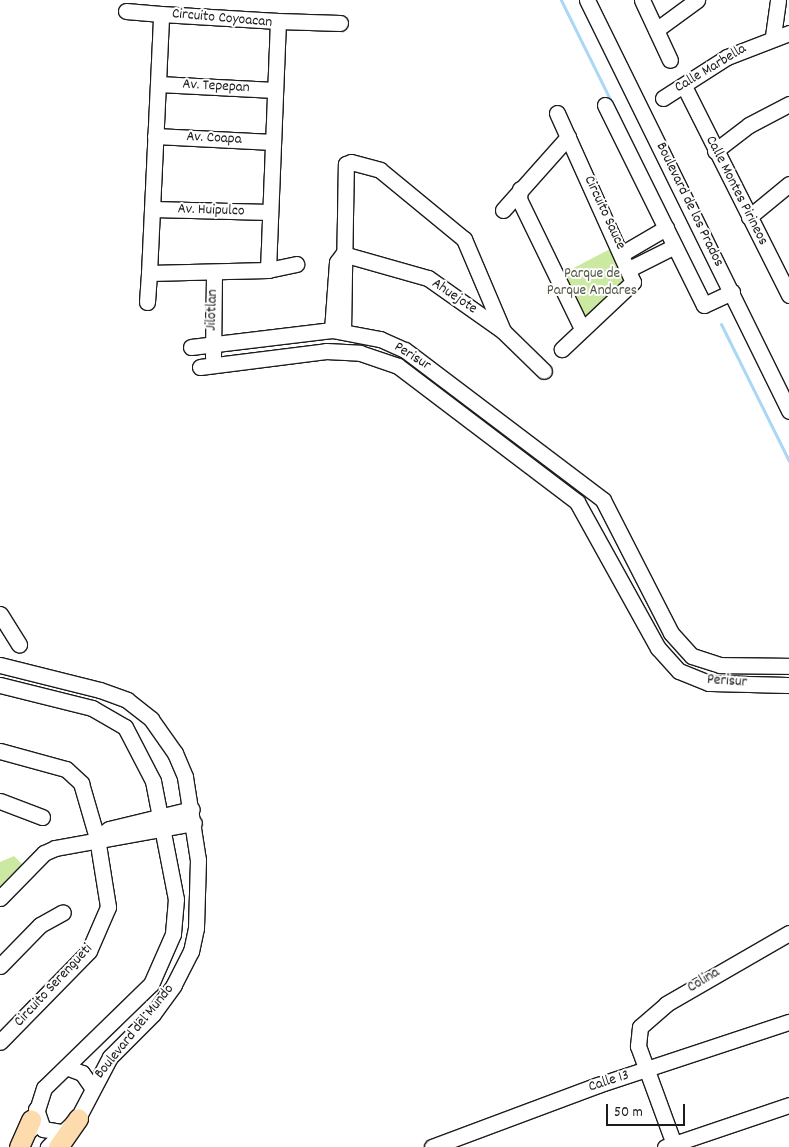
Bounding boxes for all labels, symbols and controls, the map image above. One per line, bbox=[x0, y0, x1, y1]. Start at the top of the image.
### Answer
street label: Circuito Coyoacan bbox=[171, 6, 273, 32]
street label: Calle Marbella bbox=[672, 41, 750, 97]
street label: Av. Tepepan bbox=[182, 76, 250, 98]
street label: Av. Coapa bbox=[186, 129, 242, 149]
street label: Calle Montes Pirineos bbox=[701, 133, 771, 249]
street label: Boulevard de los Prados bbox=[651, 140, 727, 270]
street label: Circuito Sauce bbox=[579, 173, 629, 253]
street label: Av. Huipulco bbox=[177, 201, 245, 221]
park label: Parque de Parque Andares bbox=[547, 265, 637, 300]
street label: Ahuejote bbox=[428, 275, 480, 319]
street label: Jilotlan bbox=[203, 289, 223, 331]
street label: Perisur bbox=[390, 339, 434, 375]
street label: Perisur bbox=[706, 672, 748, 692]
street label: Circuito Serengueti bbox=[11, 941, 97, 1031]
street label: Colina bbox=[685, 964, 723, 998]
street label: Boulevard del Mundo bbox=[91, 981, 179, 1083]
street label: Calle 13 bbox=[586, 1067, 632, 1097]
scale bar bbox=[609, 1094, 688, 1126]
text: 50 m bbox=[614, 1102, 643, 1124]

